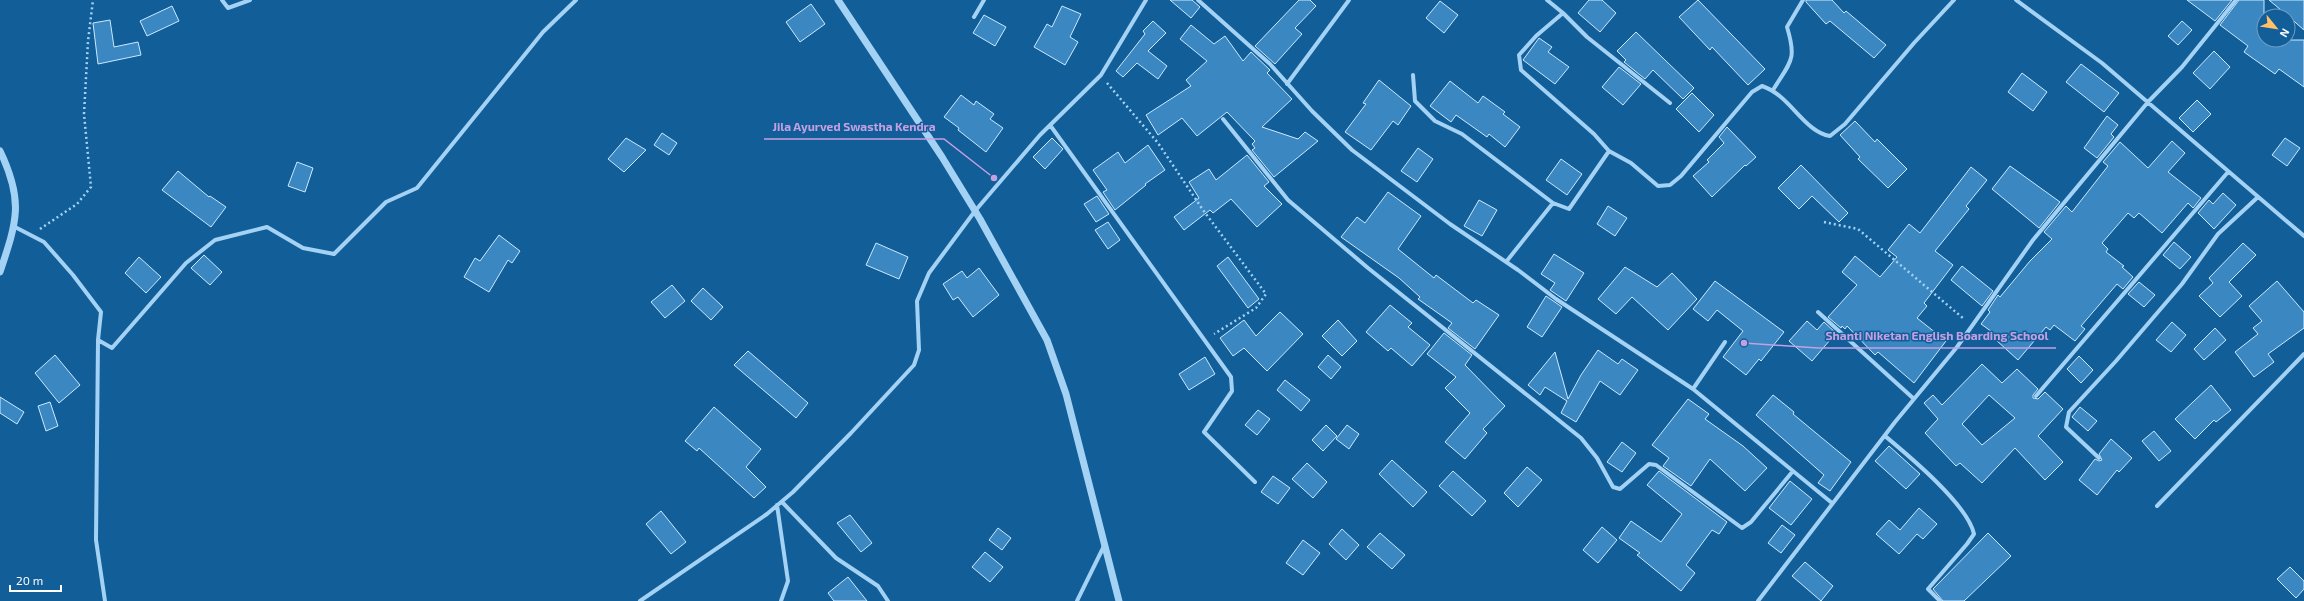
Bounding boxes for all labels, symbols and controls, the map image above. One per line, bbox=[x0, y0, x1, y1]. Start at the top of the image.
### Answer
north arrow bbox=[2256, 8, 2296, 48]
text: N bbox=[2277, 27, 2293, 40]
callout: Jila Ayurved Swastha Kendra bbox=[764, 115, 944, 139]
text: Jila Ayurved Swastha Kendra bbox=[772, 119, 936, 134]
callout: Shanti Niketan English Boarding School bbox=[1818, 324, 2056, 348]
text: Shanti Niketan English Boarding School bbox=[1826, 328, 2048, 342]
scale bar bbox=[10, 567, 61, 593]
text: 20 m bbox=[16, 573, 43, 587]

